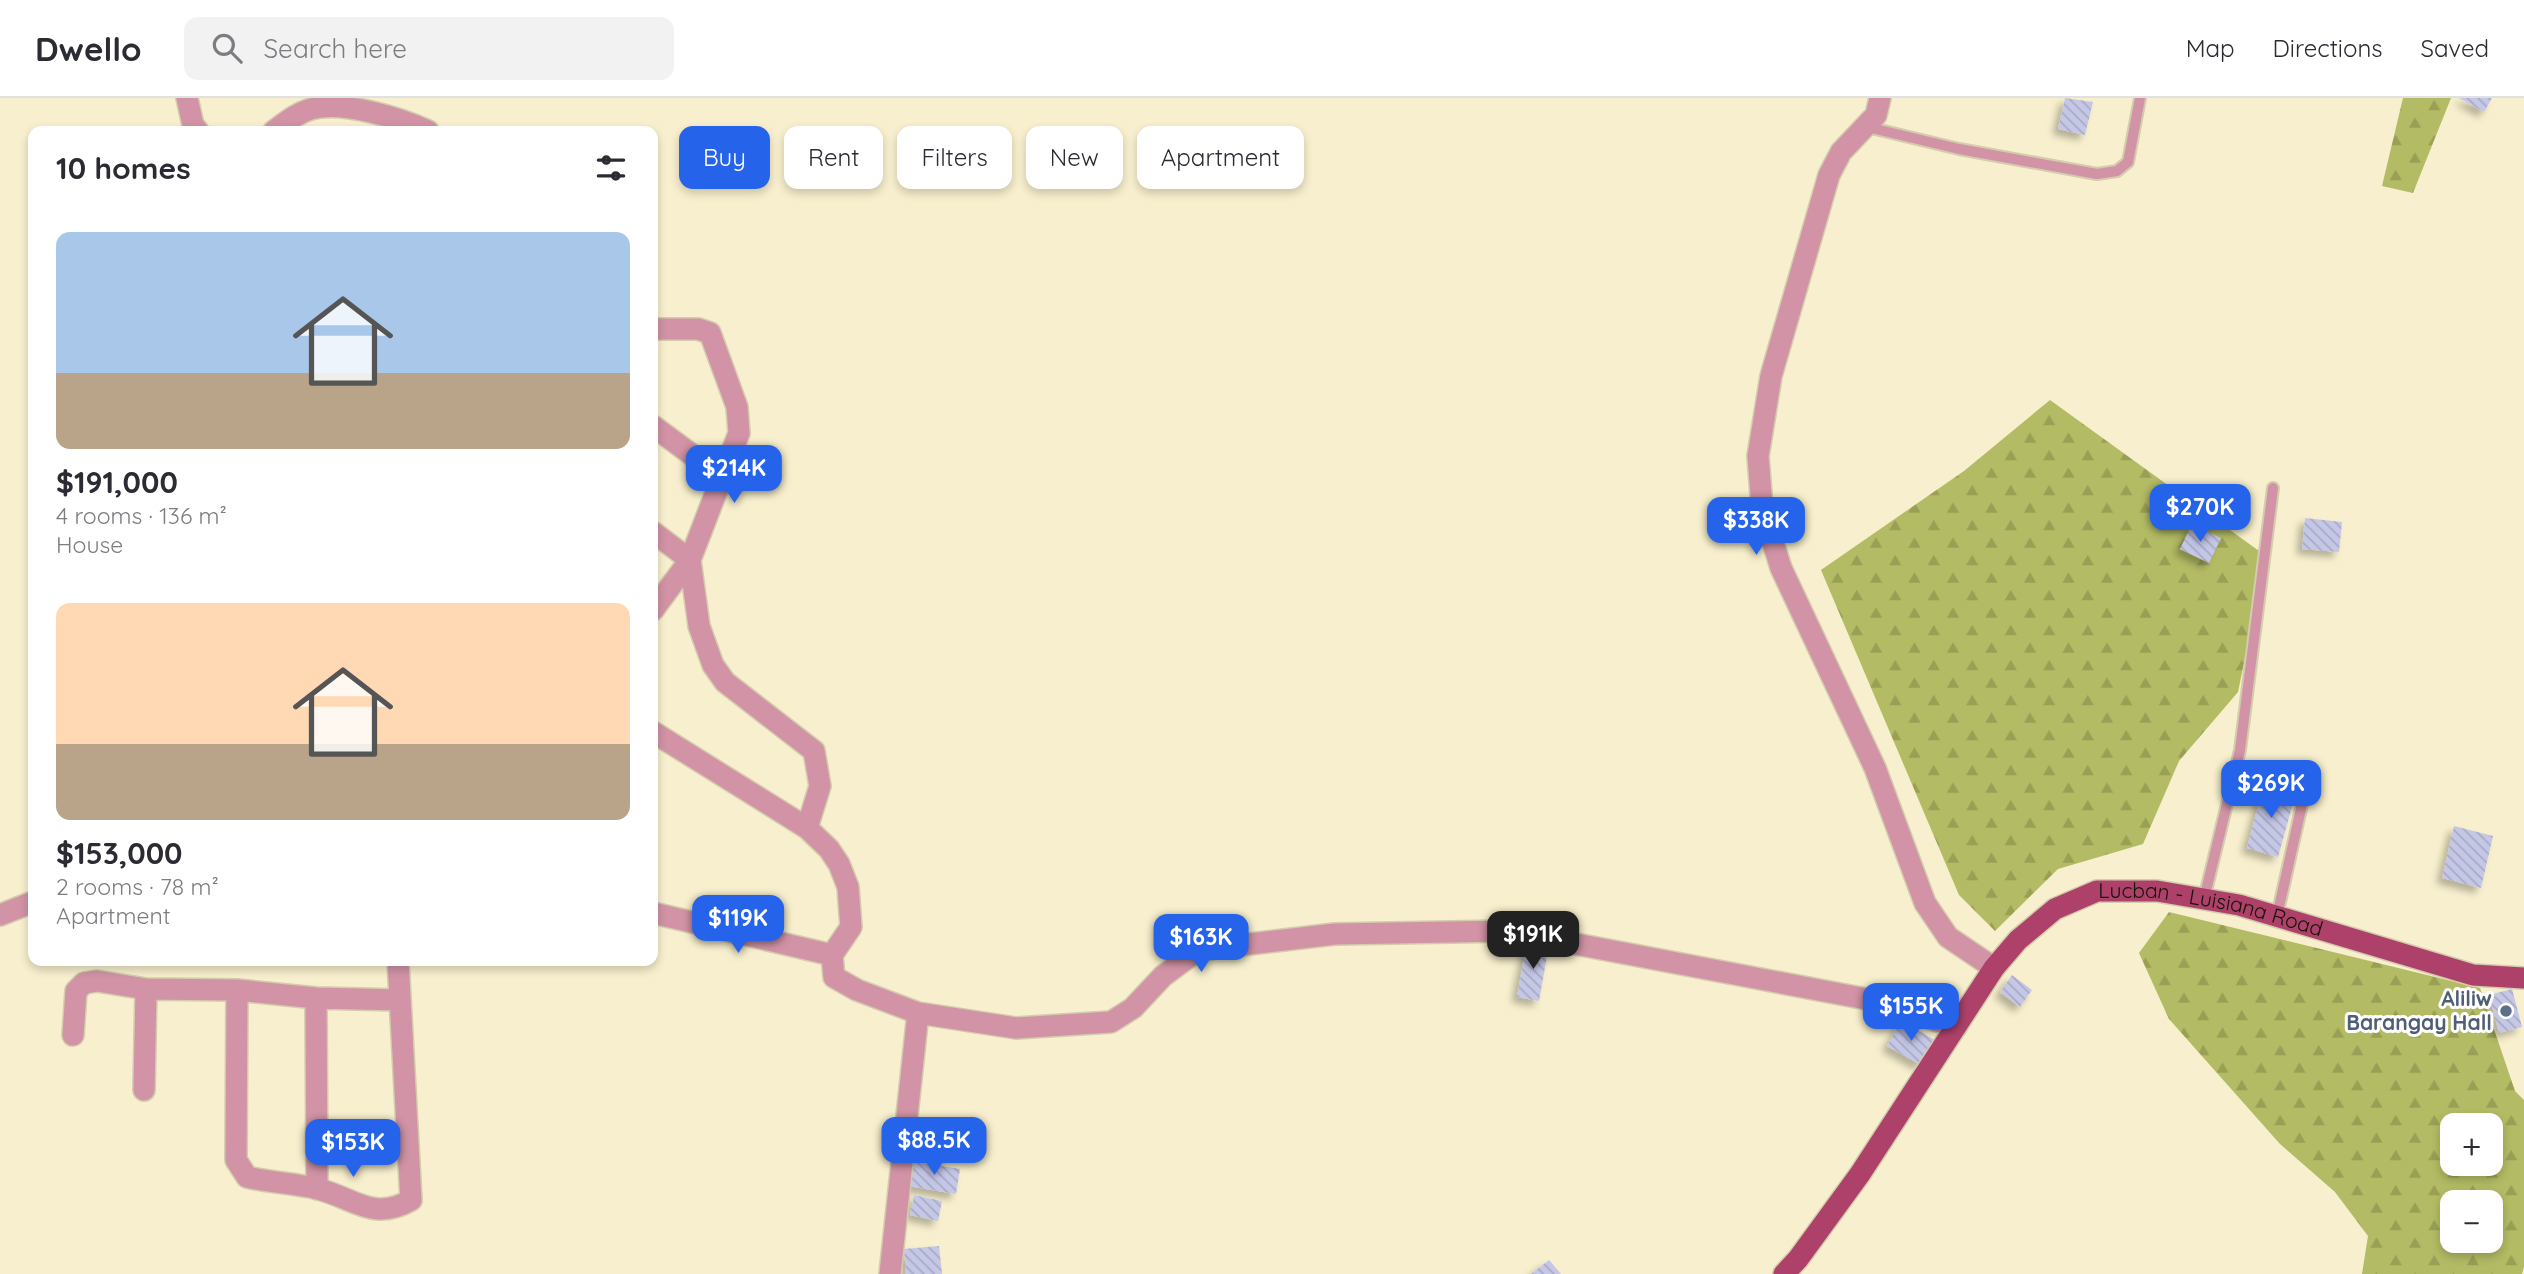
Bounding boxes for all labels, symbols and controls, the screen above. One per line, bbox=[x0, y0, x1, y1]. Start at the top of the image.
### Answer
search box bbox=[184, 17, 674, 80]
text: Dwello bbox=[35, 28, 142, 69]
icon: search bbox=[208, 29, 246, 67]
text: Search here bbox=[264, 32, 407, 65]
text: Map bbox=[2186, 33, 2235, 63]
text: Directions bbox=[2273, 33, 2383, 63]
text: Saved bbox=[2421, 33, 2489, 63]
chip: Buy bbox=[679, 126, 770, 189]
chip: Rent bbox=[784, 126, 883, 189]
chip: Filters bbox=[897, 126, 1012, 189]
chip: New bbox=[1026, 126, 1123, 189]
chip: Apartment bbox=[1137, 126, 1304, 189]
text: 10 homes bbox=[56, 149, 191, 187]
icon: filters bbox=[592, 149, 630, 187]
icon: home bbox=[280, 278, 406, 404]
pin: $214K bbox=[685, 446, 783, 505]
text: $214K bbox=[702, 453, 766, 482]
text: $191,000 bbox=[56, 463, 178, 501]
pin: $270K bbox=[2151, 484, 2249, 544]
text: $270K bbox=[2166, 492, 2234, 521]
pin: $338K bbox=[1707, 498, 1805, 557]
text: 4 rooms · 136 m² bbox=[56, 501, 227, 530]
text: $338K bbox=[1723, 505, 1789, 534]
text: House bbox=[56, 530, 123, 559]
icon: home bbox=[280, 649, 406, 775]
pin: $269K bbox=[2222, 760, 2320, 820]
text: $269K bbox=[2237, 768, 2305, 797]
text: $153,000 bbox=[56, 834, 182, 872]
text: 2 rooms · 78 m² bbox=[56, 872, 219, 901]
street label: Lucban - Luisiana Road bbox=[2098, 877, 2326, 941]
pin: $119K bbox=[689, 896, 787, 955]
text: Apartment bbox=[56, 901, 170, 930]
text: $119K bbox=[708, 903, 768, 932]
pin: $191K bbox=[1484, 912, 1582, 971]
pin: $163K bbox=[1152, 914, 1250, 974]
text: $191K bbox=[1503, 919, 1563, 948]
text: $163K bbox=[1170, 922, 1232, 951]
pin: $155K bbox=[1862, 984, 1960, 1043]
place label: Aliliw Barangay Hall bbox=[2346, 985, 2492, 1035]
text: $155K bbox=[1879, 991, 1943, 1020]
marker: Aliliw Barangay Hall bbox=[2498, 1003, 2514, 1019]
map controls bbox=[2440, 1113, 2503, 1253]
button: + bbox=[2440, 1113, 2503, 1176]
pin: $88.5K bbox=[877, 1118, 991, 1177]
pin: $153K bbox=[304, 1119, 402, 1179]
text: $88.5K bbox=[898, 1125, 970, 1154]
text: $153K bbox=[321, 1127, 385, 1156]
button: − bbox=[2440, 1190, 2503, 1253]

